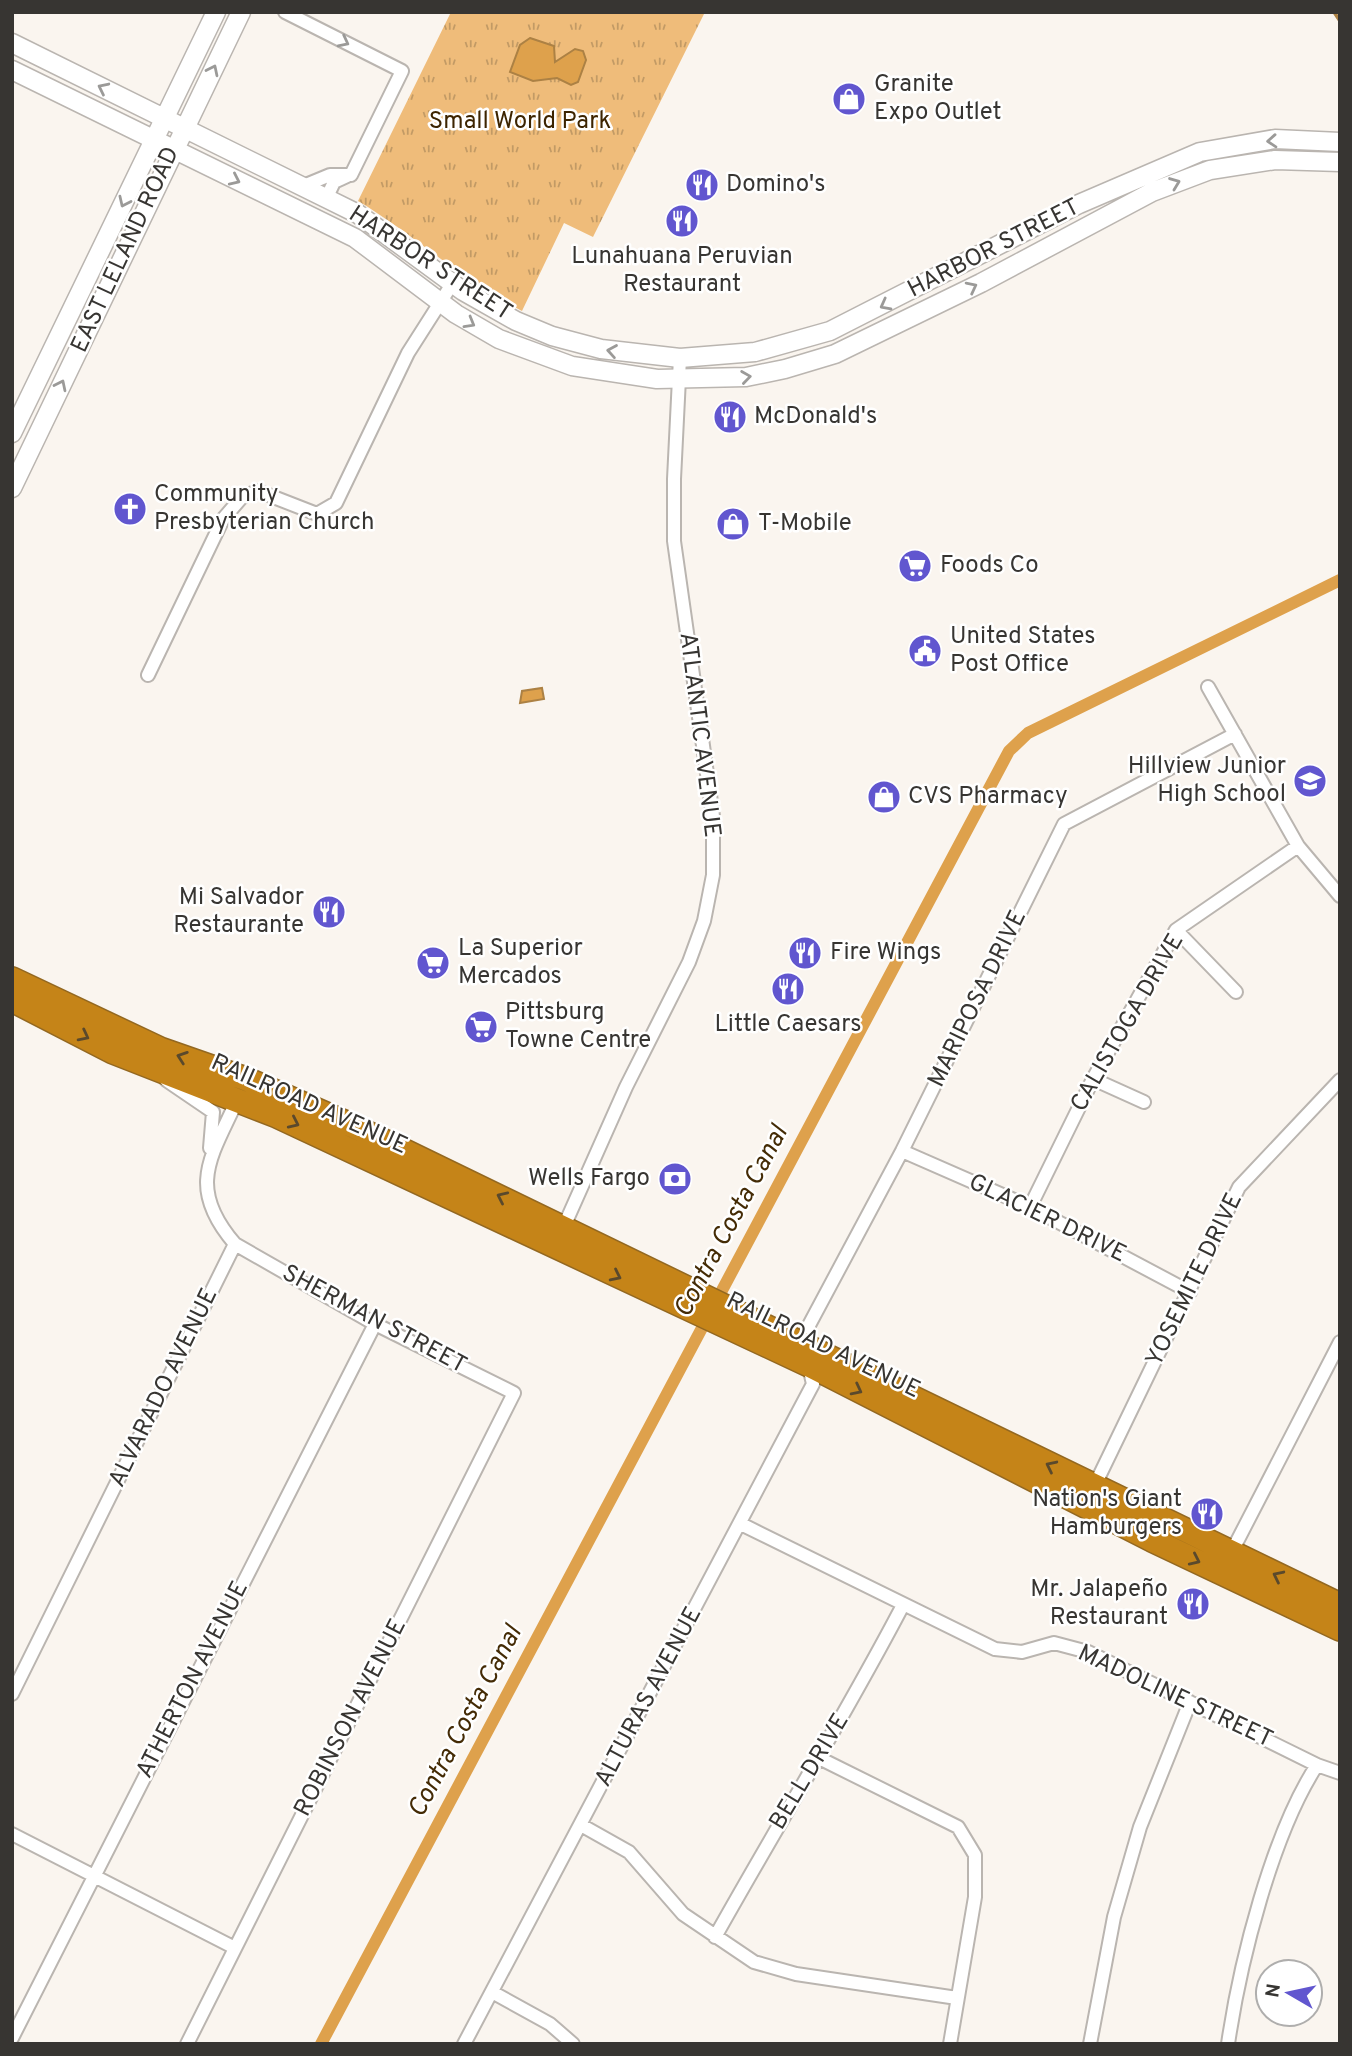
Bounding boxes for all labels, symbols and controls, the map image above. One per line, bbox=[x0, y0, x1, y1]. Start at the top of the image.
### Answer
one-way arrow bbox=[337, 33, 349, 47]
one-way arrow bbox=[204, 65, 218, 77]
place label: Granite Expo Outlet bbox=[874, 70, 1002, 128]
shop icon: Granite Expo Outlet bbox=[830, 80, 868, 118]
one-way arrow bbox=[98, 82, 110, 96]
park label: Small World Park bbox=[429, 107, 611, 137]
one-way arrow bbox=[1266, 133, 1277, 148]
street label: EAST LELAND ROAD bbox=[65, 142, 187, 358]
restaurant icon: Domino's bbox=[683, 166, 721, 204]
place label: Domino's bbox=[726, 170, 825, 200]
one-way arrow bbox=[228, 172, 240, 186]
one-way arrow bbox=[1168, 178, 1180, 192]
street label: HARBOR STREET bbox=[903, 193, 1085, 305]
one-way arrow bbox=[118, 195, 132, 207]
street label: HARBOR STREET bbox=[343, 200, 517, 328]
restaurant icon: Lunahuana Peruvian Restaurant bbox=[663, 202, 701, 240]
place label: Lunahuana Peruvian Restaurant bbox=[571, 242, 793, 300]
one-way arrow bbox=[965, 281, 977, 295]
one-way arrow bbox=[880, 297, 892, 310]
one-way arrow bbox=[463, 314, 476, 327]
one-way arrow bbox=[606, 344, 618, 359]
one-way arrow bbox=[740, 369, 752, 384]
one-way arrow bbox=[53, 380, 67, 392]
restaurant icon: McDonald's bbox=[711, 398, 749, 436]
place label: McDonald's bbox=[754, 402, 877, 432]
place label: Community Presbyterian Church bbox=[154, 480, 374, 538]
church icon: Community Presbyterian Church bbox=[111, 490, 149, 528]
shop icon: T-Mobile bbox=[714, 505, 752, 543]
place label: T-Mobile bbox=[758, 509, 852, 539]
supermarket icon: Foods Co bbox=[896, 547, 934, 585]
place label: Foods Co bbox=[940, 551, 1039, 581]
place label: United States Post Office bbox=[950, 622, 1095, 680]
street label: ATLANTIC AVENUE bbox=[672, 631, 726, 839]
public building icon: United States Post Office bbox=[906, 632, 944, 670]
place label: Hillview Junior High School bbox=[1128, 752, 1286, 810]
school or university icon: Hillview Junior High School bbox=[1291, 762, 1329, 800]
shop icon: CVS Pharmacy bbox=[865, 778, 903, 816]
place label: CVS Pharmacy bbox=[908, 782, 1068, 812]
place label: Mi Salvador Restaurante bbox=[173, 883, 304, 941]
restaurant icon: Mi Salvador Restaurante bbox=[310, 893, 348, 931]
street label: MARIPOSA DRIVE bbox=[922, 906, 1034, 1092]
street label: CALISTOGA DRIVE bbox=[1065, 929, 1191, 1117]
place label: La Superior Mercados bbox=[458, 934, 583, 992]
restaurant icon: Fire Wings bbox=[786, 934, 824, 972]
place label: Fire Wings bbox=[830, 938, 941, 968]
supermarket icon: La Superior Mercados bbox=[414, 944, 452, 982]
restaurant icon: Little Caesars bbox=[769, 970, 807, 1008]
place label: Pittsburg Towne Centre bbox=[505, 998, 651, 1056]
supermarket icon: Pittsburg Towne Centre bbox=[462, 1008, 500, 1046]
place label: Little Caesars bbox=[714, 1010, 862, 1040]
one-way arrow bbox=[76, 1028, 89, 1042]
street label: RAILROAD AVENUE bbox=[206, 1048, 412, 1162]
one-way arrow bbox=[176, 1051, 188, 1065]
one-way arrow bbox=[286, 1115, 299, 1129]
water label: Contra Costa Canal bbox=[668, 1119, 797, 1324]
bank icon: Wells Fargo bbox=[656, 1160, 694, 1198]
place label: Wells Fargo bbox=[528, 1164, 650, 1194]
street label: GLACIER DRIVE bbox=[963, 1168, 1131, 1270]
street label: YOSEMITE DRIVE bbox=[1140, 1188, 1250, 1372]
one-way arrow bbox=[497, 1191, 509, 1205]
street label: SHERMAN STREET bbox=[277, 1259, 471, 1381]
one-way arrow bbox=[609, 1268, 621, 1282]
street label: ALVARADO AVENUE bbox=[103, 1284, 225, 1492]
street label: RAILROAD AVENUE bbox=[721, 1286, 925, 1406]
one-way arrow bbox=[850, 1381, 862, 1395]
one-way arrow bbox=[1046, 1460, 1058, 1474]
place label: Nation's Giant Hamburgers bbox=[1032, 1485, 1182, 1543]
restaurant icon: Nation's Giant Hamburgers bbox=[1188, 1495, 1226, 1533]
one-way arrow bbox=[1188, 1552, 1200, 1566]
one-way arrow bbox=[1273, 1570, 1285, 1584]
place label: Mr. Jalapeño Restaurant bbox=[1030, 1575, 1168, 1633]
street label: ATHERTON AVENUE bbox=[130, 1576, 256, 1784]
restaurant icon: Mr. Jalapeño Restaurant bbox=[1174, 1585, 1212, 1623]
street label: ALTURAS AVENUE bbox=[589, 1602, 709, 1792]
street label: ROBINSON AVENUE bbox=[288, 1614, 414, 1822]
water label: Contra Costa Canal bbox=[402, 1619, 531, 1824]
street label: MADOLINE STREET bbox=[1073, 1639, 1277, 1755]
street label: BELL DRIVE bbox=[764, 1708, 856, 1836]
north arrow bbox=[1254, 1958, 1324, 2028]
text: N bbox=[1261, 1982, 1287, 1999]

